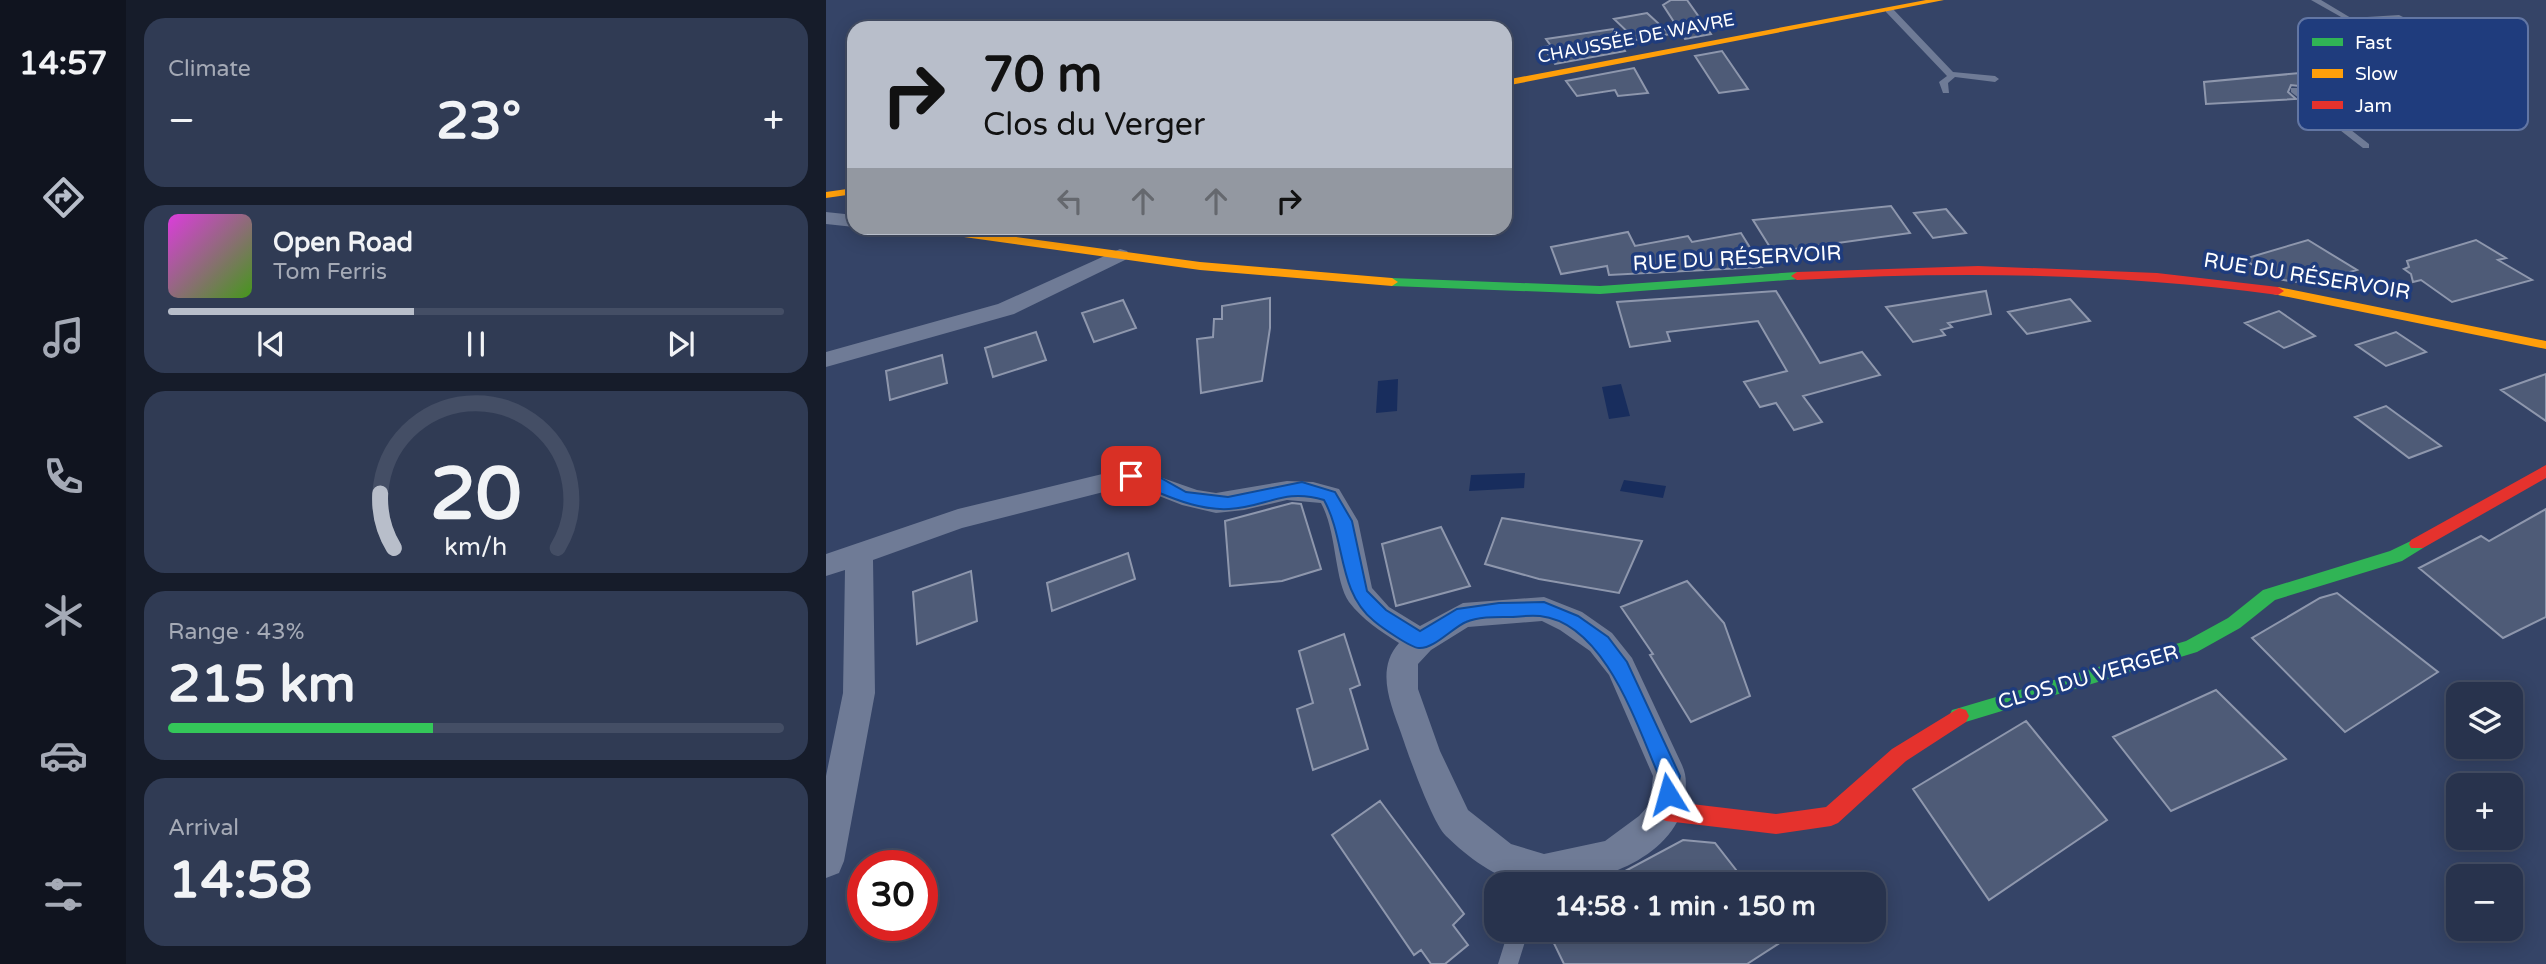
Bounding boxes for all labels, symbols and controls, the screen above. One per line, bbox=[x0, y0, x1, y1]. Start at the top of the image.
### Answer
street label: CHAUSSÉE DE WAVRE bbox=[1536, 8, 1736, 68]
legend bbox=[2298, 18, 2528, 130]
text: Fast bbox=[2355, 32, 2392, 54]
text: 14:57 bbox=[19, 45, 107, 83]
text: 70 m bbox=[983, 46, 1102, 105]
icon: right bbox=[868, 49, 959, 140]
text: Climate bbox=[168, 55, 251, 83]
text: Slow bbox=[2355, 63, 2398, 85]
text: 23° bbox=[436, 90, 521, 153]
text: Jam bbox=[2355, 95, 2392, 117]
text: − bbox=[168, 98, 195, 144]
text: + bbox=[763, 98, 784, 144]
text: Clos du Verger bbox=[983, 106, 1205, 144]
icon: directions bbox=[39, 173, 88, 222]
icon: left bbox=[1051, 182, 1089, 220]
icon: ahead bbox=[1124, 182, 1162, 220]
icon: ahead bbox=[1197, 182, 1235, 220]
icon: right bbox=[1270, 182, 1308, 220]
text: Open Road bbox=[273, 227, 413, 258]
street label: RUE DU RÉSERVOIR bbox=[1632, 241, 1842, 276]
street label: RUE DU RÉSERVOIR bbox=[2202, 248, 2412, 305]
text: Tom Ferris bbox=[273, 258, 387, 286]
icon: music bbox=[39, 313, 88, 362]
icon: previous bbox=[252, 325, 290, 363]
icon: pause bbox=[457, 325, 495, 363]
icon: next bbox=[662, 325, 700, 363]
pin bbox=[1101, 446, 1161, 506]
text: 20 bbox=[430, 451, 522, 539]
icon: phone bbox=[39, 452, 88, 501]
icon: arrive bbox=[1112, 457, 1150, 495]
text: km/h bbox=[445, 532, 507, 562]
icon: climate bbox=[39, 591, 88, 640]
text: Range · 43% bbox=[168, 618, 304, 646]
street label: CLOS DU VERGER bbox=[1995, 640, 2181, 715]
text: 215 km bbox=[168, 653, 356, 716]
map controls bbox=[2446, 682, 2523, 941]
button: layers bbox=[2446, 682, 2523, 759]
icon: car bbox=[39, 731, 88, 780]
position arrow bbox=[1631, 757, 1705, 831]
button: + bbox=[2446, 773, 2523, 850]
text: Arrival bbox=[168, 814, 239, 842]
text: 14:58 bbox=[168, 849, 312, 912]
speed limit sign: 30 bbox=[847, 850, 938, 941]
button: − bbox=[2446, 864, 2523, 941]
icon: filters bbox=[39, 870, 88, 919]
text: 14:58 · 1 min · 150 m bbox=[1554, 891, 1816, 922]

